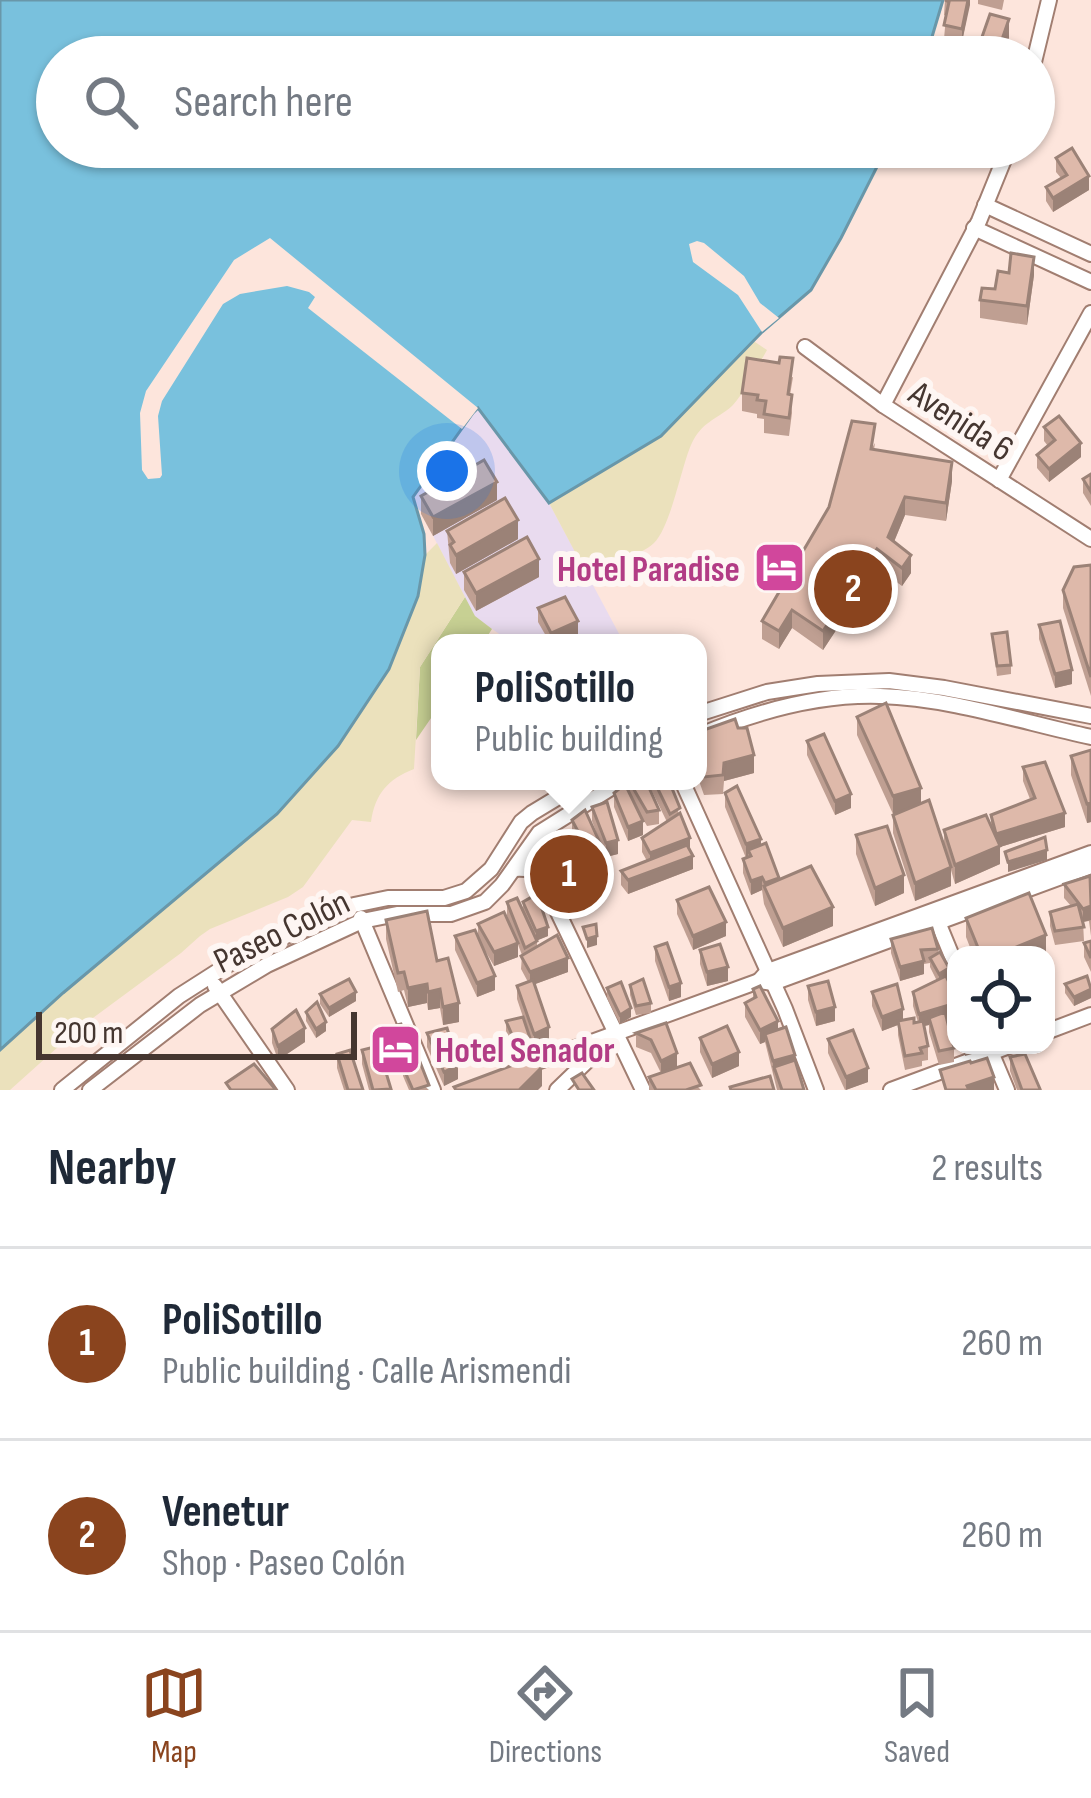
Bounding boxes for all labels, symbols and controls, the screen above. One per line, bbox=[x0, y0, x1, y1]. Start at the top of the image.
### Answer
search box bbox=[36, 36, 1055, 168]
icon: search bbox=[78, 69, 144, 135]
text: Search here bbox=[174, 75, 353, 130]
street label: Avenida 6 bbox=[900, 372, 1021, 472]
your location bbox=[417, 441, 477, 501]
hotel icon: Hotel Paradise bbox=[751, 540, 807, 596]
pin: 2 bbox=[814, 544, 892, 634]
place label: Hotel Paradise bbox=[557, 549, 740, 592]
popup bbox=[431, 634, 707, 790]
text: PoliSotillo bbox=[475, 661, 635, 716]
text: Public building bbox=[475, 716, 663, 763]
pin: 1 bbox=[530, 829, 608, 919]
street label: Paseo Colón bbox=[207, 881, 357, 984]
map controls bbox=[947, 946, 1055, 1054]
button: locate bbox=[947, 946, 1055, 1054]
scale bar bbox=[36, 1006, 357, 1059]
text: 200 m bbox=[54, 1013, 123, 1053]
hotel icon: Hotel Senador bbox=[368, 1021, 424, 1077]
place label: Hotel Senador bbox=[435, 1030, 615, 1073]
text: Nearby bbox=[48, 1138, 177, 1199]
text: 2 results bbox=[931, 1145, 1043, 1192]
text: PoliSotillo bbox=[162, 1293, 323, 1348]
text: 1 bbox=[79, 1320, 95, 1367]
text: 260 m bbox=[961, 1320, 1043, 1367]
text: Public building · Calle Arismendi bbox=[162, 1348, 571, 1395]
text: Venetur bbox=[162, 1485, 289, 1540]
text: 2 bbox=[78, 1512, 96, 1559]
text: 260 m bbox=[961, 1512, 1043, 1559]
text: Shop · Paseo Colón bbox=[162, 1540, 406, 1587]
tab: Map bbox=[141, 1660, 207, 1772]
tab: Directions bbox=[489, 1660, 602, 1772]
tab: Saved bbox=[884, 1660, 950, 1772]

